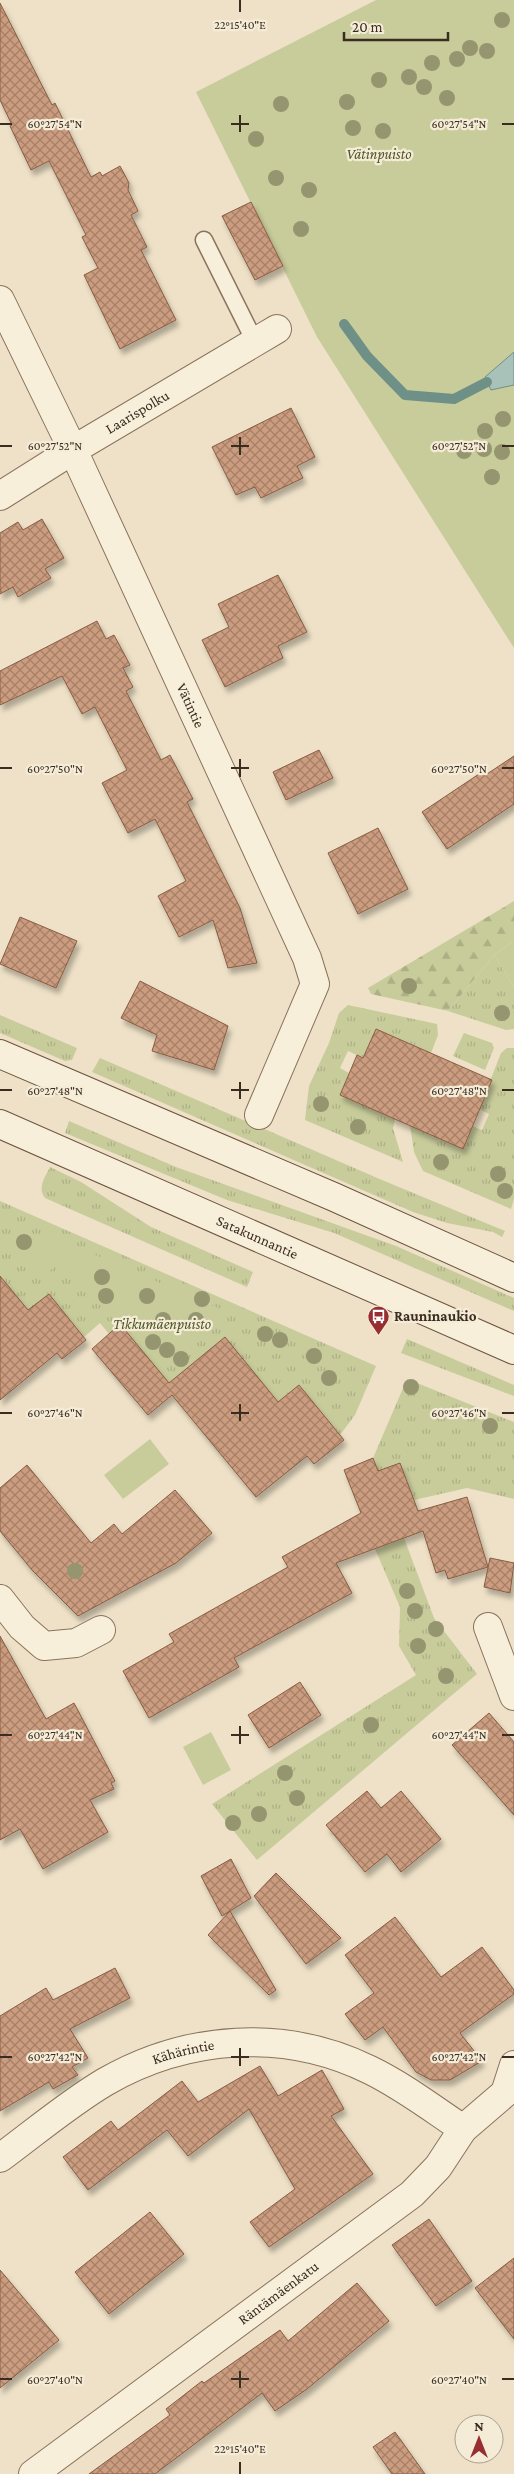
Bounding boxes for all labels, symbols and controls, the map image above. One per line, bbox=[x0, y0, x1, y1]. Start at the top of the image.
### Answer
scale bar bbox=[344, 10, 448, 42]
text: 22°15'40"E bbox=[214, 18, 266, 32]
text: 20 m bbox=[352, 19, 383, 35]
text: 60°27'54"N bbox=[28, 117, 83, 131]
text: 60°27'54"N bbox=[432, 117, 487, 131]
park label: Vätinpuisto bbox=[346, 146, 412, 163]
street label: Laarispolku bbox=[103, 387, 172, 437]
text: 60°27'52"N bbox=[28, 439, 82, 453]
text: 60°27'52"N bbox=[432, 439, 486, 453]
street label: Vätintie bbox=[173, 681, 208, 731]
text: 60°27'50"N bbox=[27, 762, 83, 776]
text: 60°27'50"N bbox=[431, 762, 487, 776]
text: 60°27'48"N bbox=[27, 1084, 83, 1098]
text: 60°27'48"N bbox=[431, 1084, 487, 1098]
street label: Satakunnantie bbox=[214, 1212, 301, 1262]
bus stop icon: Rauninaukio bbox=[366, 1304, 390, 1335]
place label: Rauninaukio bbox=[394, 1308, 477, 1324]
park label: Tikkumäenpuisto bbox=[113, 1316, 211, 1333]
text: 60°27'46"N bbox=[27, 1406, 83, 1420]
text: 60°27'46"N bbox=[431, 1406, 487, 1420]
text: 60°27'44"N bbox=[27, 1728, 83, 1742]
text: 60°27'44"N bbox=[431, 1728, 487, 1742]
street label: Kähärintie bbox=[150, 2037, 216, 2067]
text: 60°27'42"N bbox=[28, 2050, 83, 2064]
text: 60°27'42"N bbox=[432, 2050, 487, 2064]
street label: Räntämäenkatu bbox=[235, 2258, 322, 2328]
text: 60°27'40"N bbox=[27, 2373, 83, 2387]
text: 60°27'40"N bbox=[431, 2373, 487, 2387]
north arrow bbox=[454, 2414, 504, 2464]
text: N bbox=[474, 2418, 484, 2434]
text: 22°15'40"E bbox=[214, 2442, 266, 2456]

